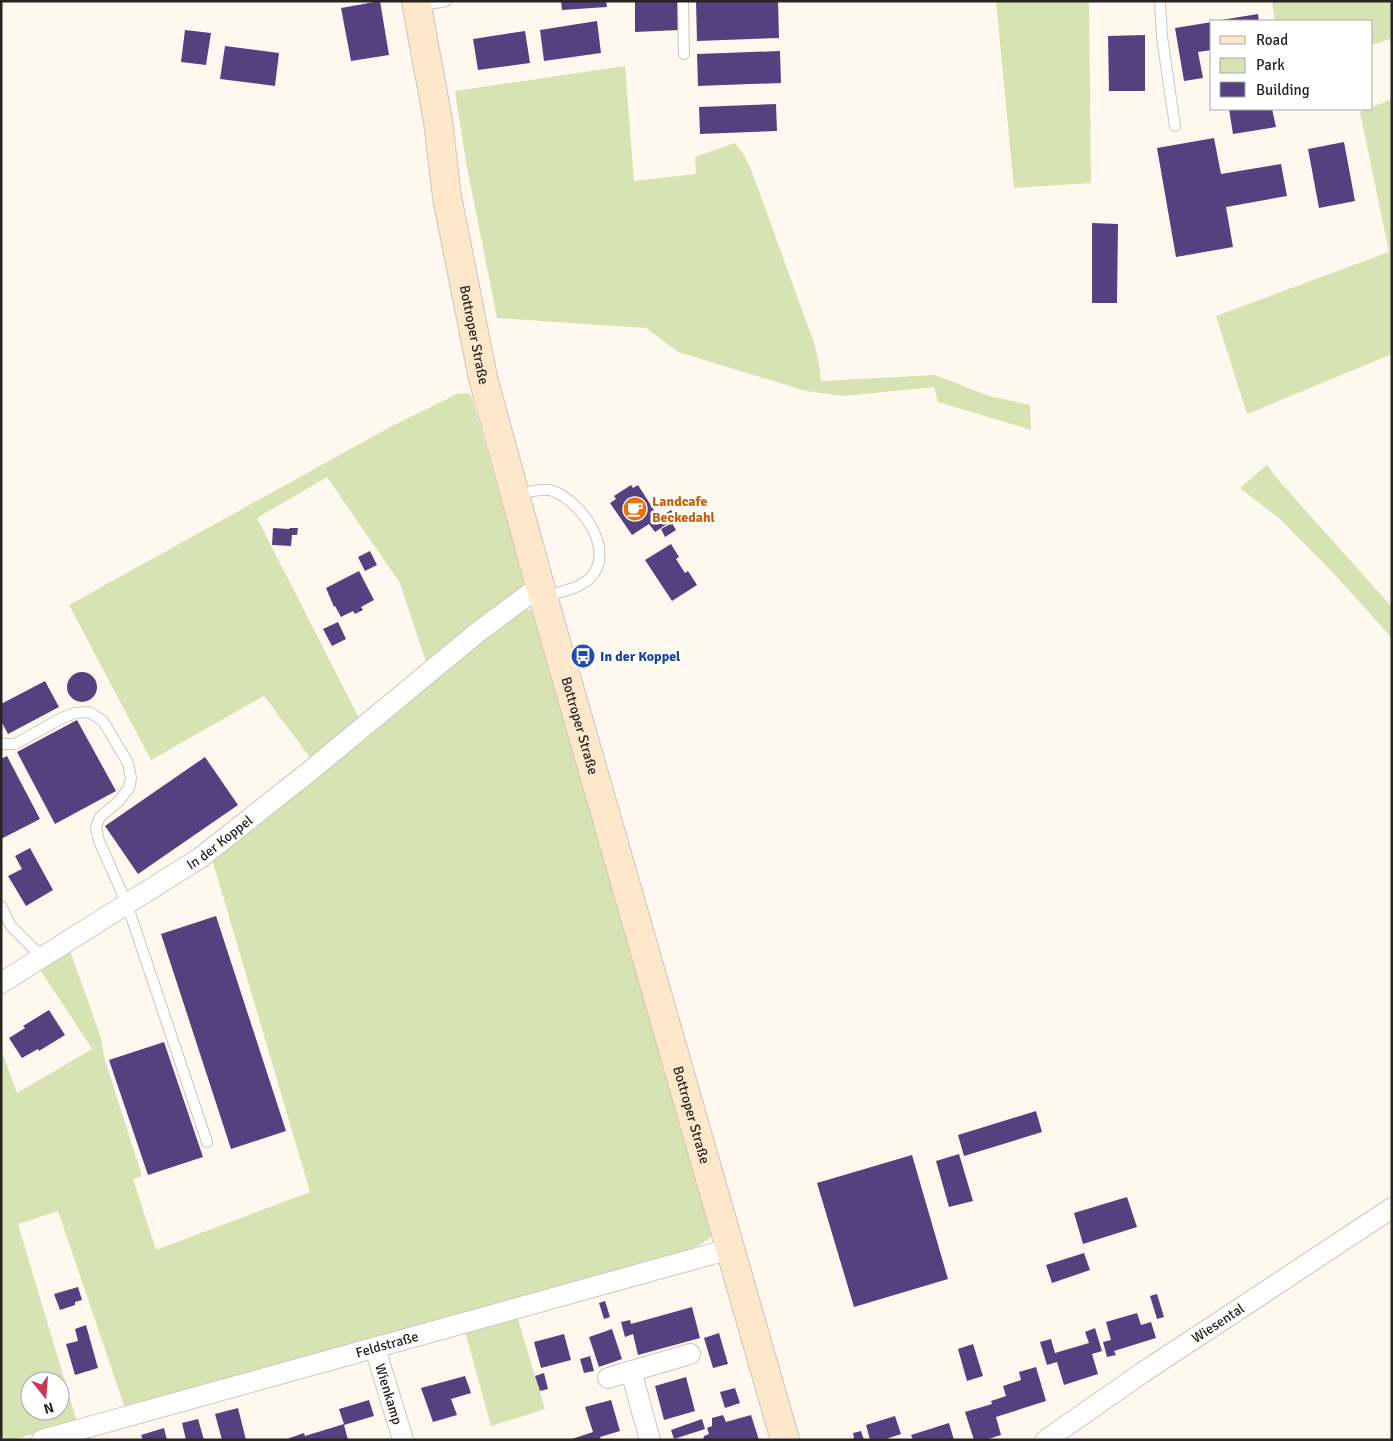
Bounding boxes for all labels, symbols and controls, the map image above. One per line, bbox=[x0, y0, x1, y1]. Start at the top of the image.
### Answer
legend bbox=[1210, 20, 1373, 110]
text: Road bbox=[1256, 31, 1288, 49]
text: Park bbox=[1256, 56, 1285, 74]
text: Building bbox=[1256, 81, 1310, 99]
street label: Bottroper Straße bbox=[456, 284, 493, 386]
place label: Landcafe Beckedahl bbox=[652, 493, 716, 526]
cafe icon: Landcafe Beckedahl bbox=[622, 496, 648, 522]
bus stop icon: In der Koppel bbox=[570, 643, 596, 669]
place label: In der Koppel bbox=[600, 648, 681, 665]
street label: Bottroper Straße bbox=[558, 675, 602, 776]
street label: In der Koppel bbox=[183, 811, 256, 873]
street label: Bottroper Straße bbox=[670, 1064, 714, 1166]
street label: Wiesental bbox=[1188, 1299, 1247, 1346]
street label: Feldstraße bbox=[354, 1327, 420, 1361]
street label: Wienkamp bbox=[372, 1361, 406, 1427]
north arrow bbox=[20, 1371, 70, 1421]
text: N bbox=[42, 1398, 56, 1418]

